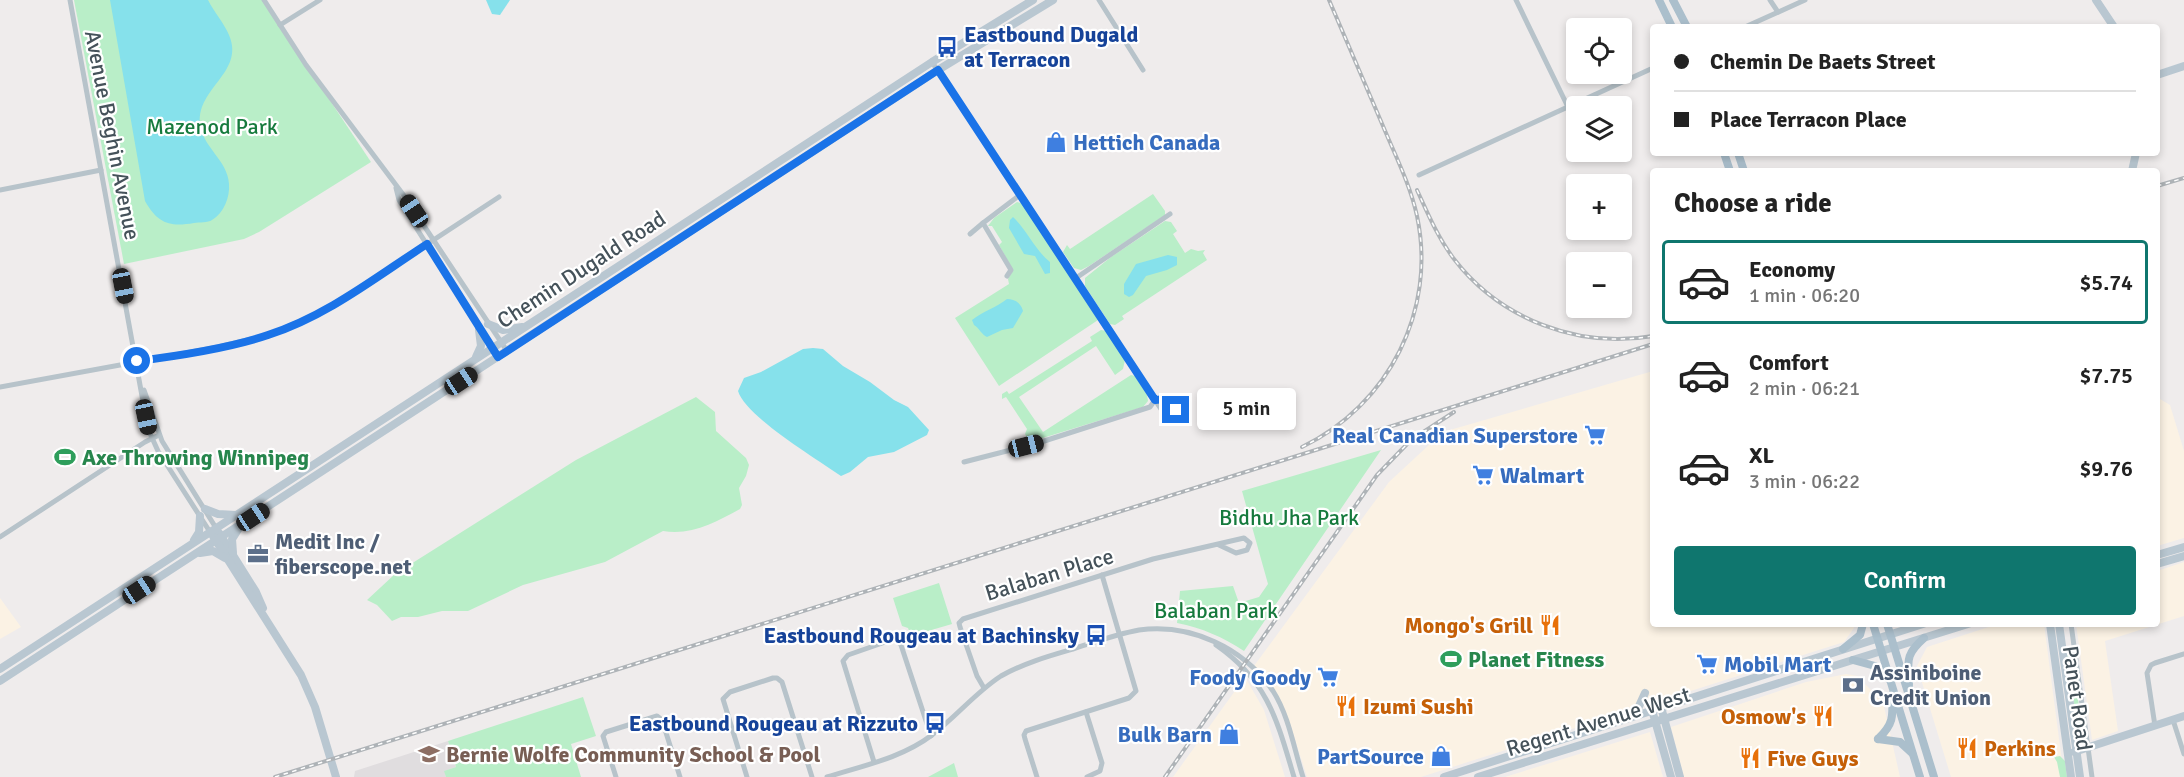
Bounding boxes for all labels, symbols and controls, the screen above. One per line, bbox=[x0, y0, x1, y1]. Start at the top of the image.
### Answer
map controls bbox=[1566, 18, 1632, 318]
button: locate bbox=[1566, 18, 1632, 84]
place label: Eastbound Dugald at Terracon bbox=[964, 21, 1138, 73]
street label: Avenue Beghin Avenue bbox=[79, 28, 146, 242]
bus stop icon: Eastbound Dugald at Terracon bbox=[935, 35, 959, 59]
text: Chemin De Baets Street bbox=[1710, 48, 1935, 75]
button: layers bbox=[1566, 96, 1632, 162]
text: Place Terracon Place bbox=[1710, 106, 1907, 133]
park label: Mazenod Park bbox=[146, 113, 278, 140]
place label: Hettich Canada bbox=[1073, 129, 1220, 156]
shop icon: Hettich Canada bbox=[1044, 130, 1068, 154]
button: + bbox=[1566, 174, 1632, 240]
text: Choose a ride bbox=[1674, 187, 1832, 220]
car bbox=[396, 191, 432, 231]
street label: Chemin Dugald Road bbox=[492, 205, 671, 334]
button: − bbox=[1566, 252, 1632, 318]
icon: car bbox=[1677, 255, 1731, 309]
text: Economy bbox=[1749, 256, 1835, 283]
car bbox=[111, 267, 135, 305]
text: $5.74 bbox=[2079, 269, 2133, 296]
text: 1 min · 06:20 bbox=[1749, 283, 1860, 308]
route start bbox=[123, 347, 150, 374]
icon: car bbox=[1677, 348, 1731, 402]
text: Comfort bbox=[1749, 349, 1829, 376]
text: $7.75 bbox=[2079, 362, 2133, 389]
car bbox=[441, 364, 481, 398]
text: 2 min · 06:21 bbox=[1749, 376, 1860, 401]
callout: 5 min bbox=[1197, 389, 1296, 431]
route end bbox=[1162, 396, 1189, 423]
text: 5 min bbox=[1223, 396, 1270, 421]
car bbox=[133, 398, 159, 436]
place label: Real Canadian Superstore bbox=[1332, 422, 1578, 449]
supermarket icon: Real Canadian Superstore bbox=[1583, 423, 1607, 447]
car bbox=[1006, 433, 1046, 459]
icon: car bbox=[1677, 441, 1731, 495]
text: XL bbox=[1749, 442, 1774, 469]
place label: Axe Throwing Winnipeg bbox=[82, 444, 309, 471]
sports icon: Axe Throwing Winnipeg bbox=[53, 445, 77, 469]
text: $9.76 bbox=[2079, 455, 2133, 482]
place label: Walmart bbox=[1500, 462, 1584, 489]
supermarket icon: Walmart bbox=[1471, 463, 1495, 487]
text: 3 min · 06:22 bbox=[1749, 469, 1860, 494]
car bbox=[233, 500, 273, 534]
park label: Bidhu Jha Park bbox=[1219, 504, 1359, 531]
place label: Medit Inc / fiberscope.net bbox=[274, 528, 412, 580]
office icon: Medit Inc / fiberscope.net bbox=[246, 542, 270, 566]
street label: Balaban Place bbox=[982, 542, 1117, 607]
button: Confirm bbox=[1674, 546, 2136, 615]
car bbox=[119, 573, 159, 607]
park label: Balaban Park bbox=[1154, 597, 1278, 624]
place label: Mongo's Grill bbox=[1405, 612, 1533, 639]
restaurant icon: Mongo's Grill bbox=[1538, 613, 1562, 637]
place label: Eastbound Rougeau at Bachinsky bbox=[763, 622, 1079, 649]
bus stop icon: Eastbound Rougeau at Bachinsky bbox=[1084, 623, 1108, 647]
street label: Panet Road bbox=[2057, 644, 2098, 752]
place label: Planet Fitness bbox=[1468, 646, 1604, 673]
sports icon: Planet Fitness bbox=[1439, 647, 1463, 671]
place label: Mobil Mart bbox=[1724, 651, 1831, 678]
supermarket icon: Mobil Mart bbox=[1695, 652, 1719, 676]
place label: Assiniboine Credit Union bbox=[1870, 659, 1991, 711]
place label: Foody Goody bbox=[1189, 664, 1311, 691]
supermarket icon: Foody Goody bbox=[1316, 665, 1340, 689]
bank icon: Assiniboine Credit Union bbox=[1841, 673, 1865, 697]
street label: Regent Avenue West bbox=[1503, 681, 1694, 762]
place label: Izumi Sushi bbox=[1363, 693, 1474, 720]
restaurant icon: Izumi Sushi bbox=[1334, 694, 1358, 718]
place label: Osmow's bbox=[1721, 703, 1806, 730]
restaurant icon: Osmow's bbox=[1811, 704, 1835, 728]
place label: Eastbound Rougeau at Rizzuto bbox=[629, 710, 918, 737]
bus stop icon: Eastbound Rougeau at Rizzuto bbox=[923, 711, 947, 735]
place label: Bulk Barn bbox=[1118, 721, 1212, 748]
shop icon: Bulk Barn bbox=[1217, 722, 1241, 746]
place label: Perkins bbox=[1984, 735, 2056, 762]
restaurant icon: Perkins bbox=[1955, 736, 1979, 760]
place label: Bernie Wolfe Community School & Pool bbox=[446, 741, 820, 768]
school or university icon: Bernie Wolfe Community School & Pool bbox=[417, 742, 441, 766]
place label: PartSource bbox=[1317, 743, 1424, 770]
shop icon: PartSource bbox=[1429, 744, 1453, 768]
place label: Five Guys bbox=[1767, 745, 1859, 772]
restaurant icon: Five Guys bbox=[1738, 746, 1762, 770]

